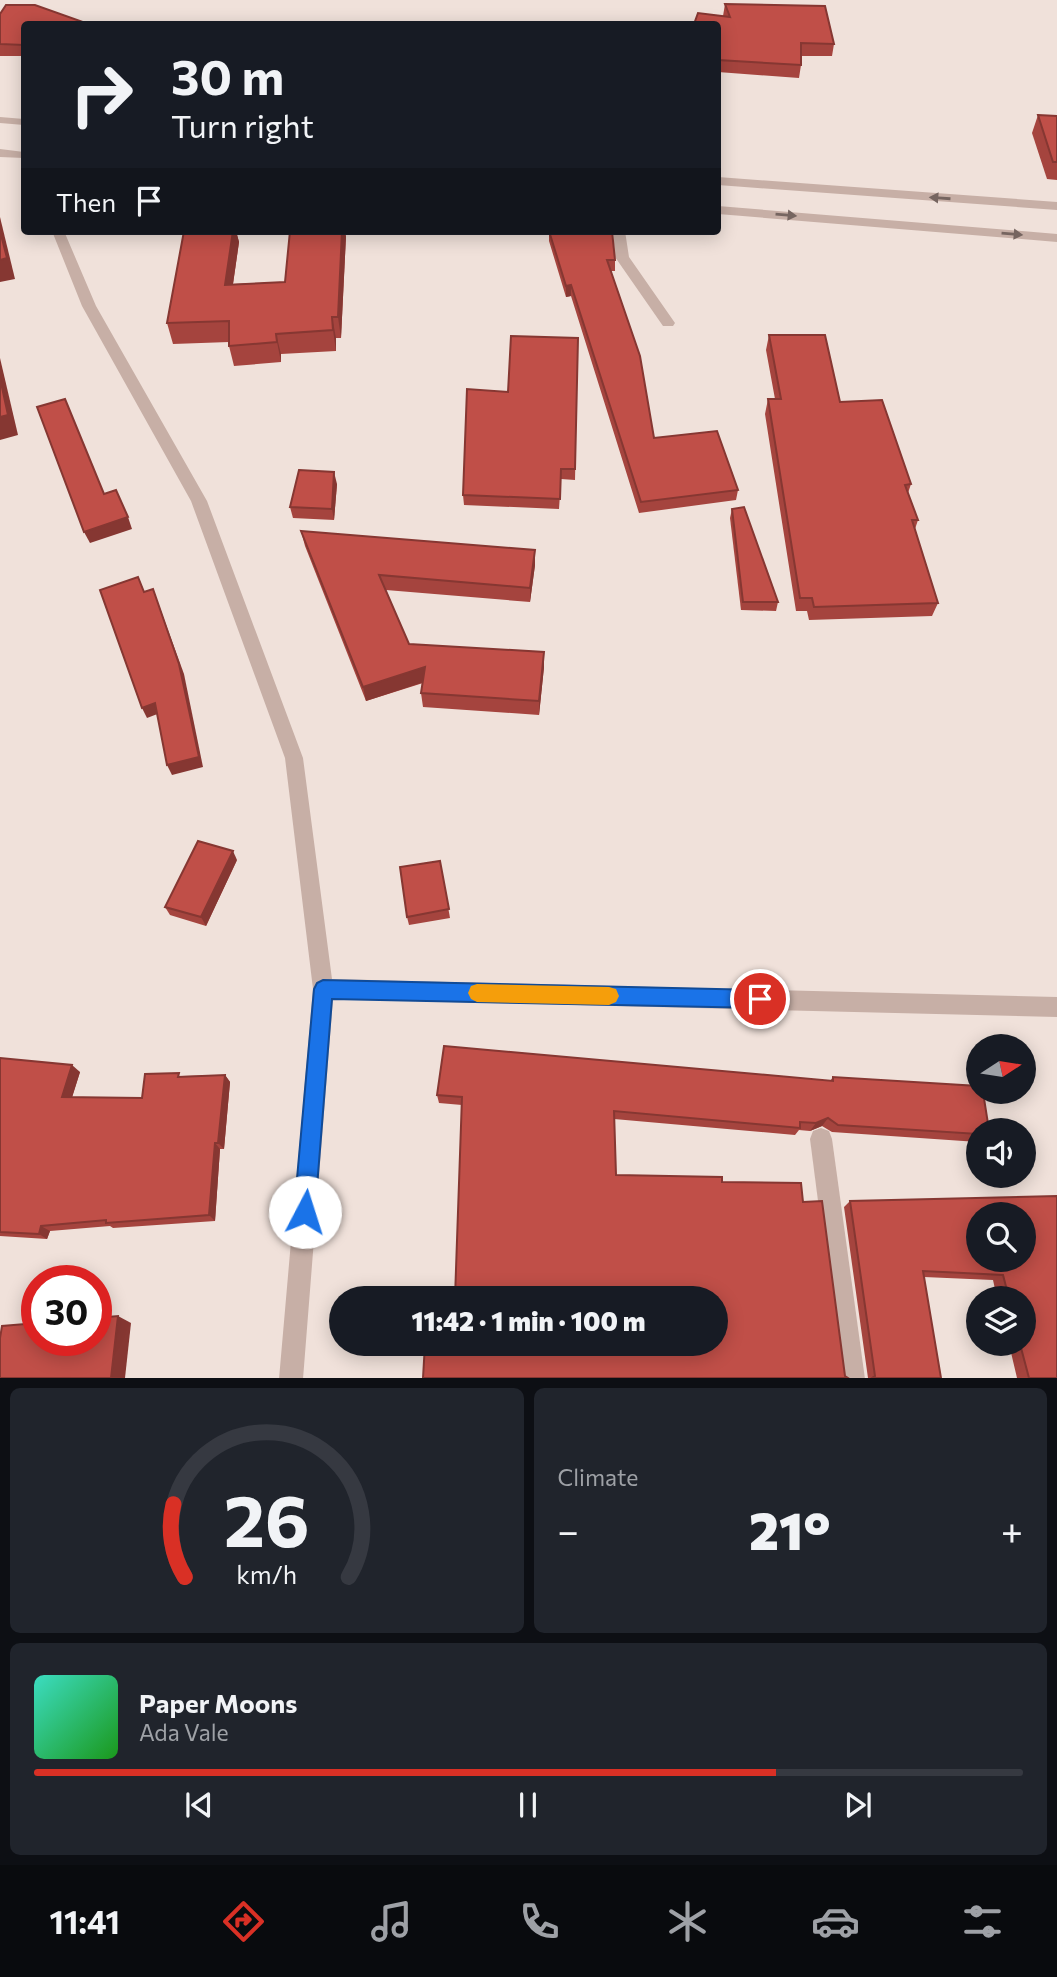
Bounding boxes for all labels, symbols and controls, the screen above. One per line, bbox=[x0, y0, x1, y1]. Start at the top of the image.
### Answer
text: 30 m bbox=[171, 45, 284, 105]
icon: right bbox=[56, 49, 147, 140]
text: Turn right bbox=[171, 105, 314, 145]
icon: arrive bbox=[130, 182, 168, 220]
text: Then bbox=[56, 186, 116, 217]
one-way arrow bbox=[929, 192, 951, 203]
one-way arrow bbox=[775, 210, 797, 221]
one-way arrow bbox=[1001, 229, 1023, 240]
pin bbox=[730, 969, 790, 1029]
icon: arrive bbox=[741, 980, 779, 1018]
north arrow bbox=[966, 1034, 1036, 1104]
map controls bbox=[966, 1034, 1036, 1356]
button: sound bbox=[966, 1118, 1036, 1188]
position arrow bbox=[268, 1175, 342, 1249]
button: search bbox=[966, 1202, 1036, 1272]
speed limit sign: 30 bbox=[21, 1265, 112, 1356]
button: layers bbox=[966, 1286, 1036, 1356]
text: 11:42 · 1 min · 100 m bbox=[411, 1305, 646, 1336]
text: Climate bbox=[558, 1463, 639, 1491]
text: 26 bbox=[224, 1473, 310, 1562]
text: 21° bbox=[749, 1497, 831, 1561]
text: − bbox=[558, 1506, 579, 1553]
text: + bbox=[1001, 1506, 1023, 1553]
text: km/h bbox=[236, 1558, 297, 1588]
text: Paper Moons bbox=[139, 1687, 297, 1718]
text: Ada Vale bbox=[139, 1718, 229, 1746]
icon: previous bbox=[180, 1786, 218, 1824]
icon: pause bbox=[509, 1786, 547, 1824]
icon: next bbox=[839, 1786, 877, 1824]
icon: directions bbox=[219, 1897, 268, 1946]
icon: music bbox=[367, 1897, 416, 1946]
icon: phone bbox=[515, 1897, 564, 1946]
icon: climate bbox=[663, 1897, 712, 1946]
icon: car bbox=[811, 1897, 860, 1946]
icon: filters bbox=[958, 1897, 1007, 1946]
text: 11:41 bbox=[49, 1901, 120, 1941]

